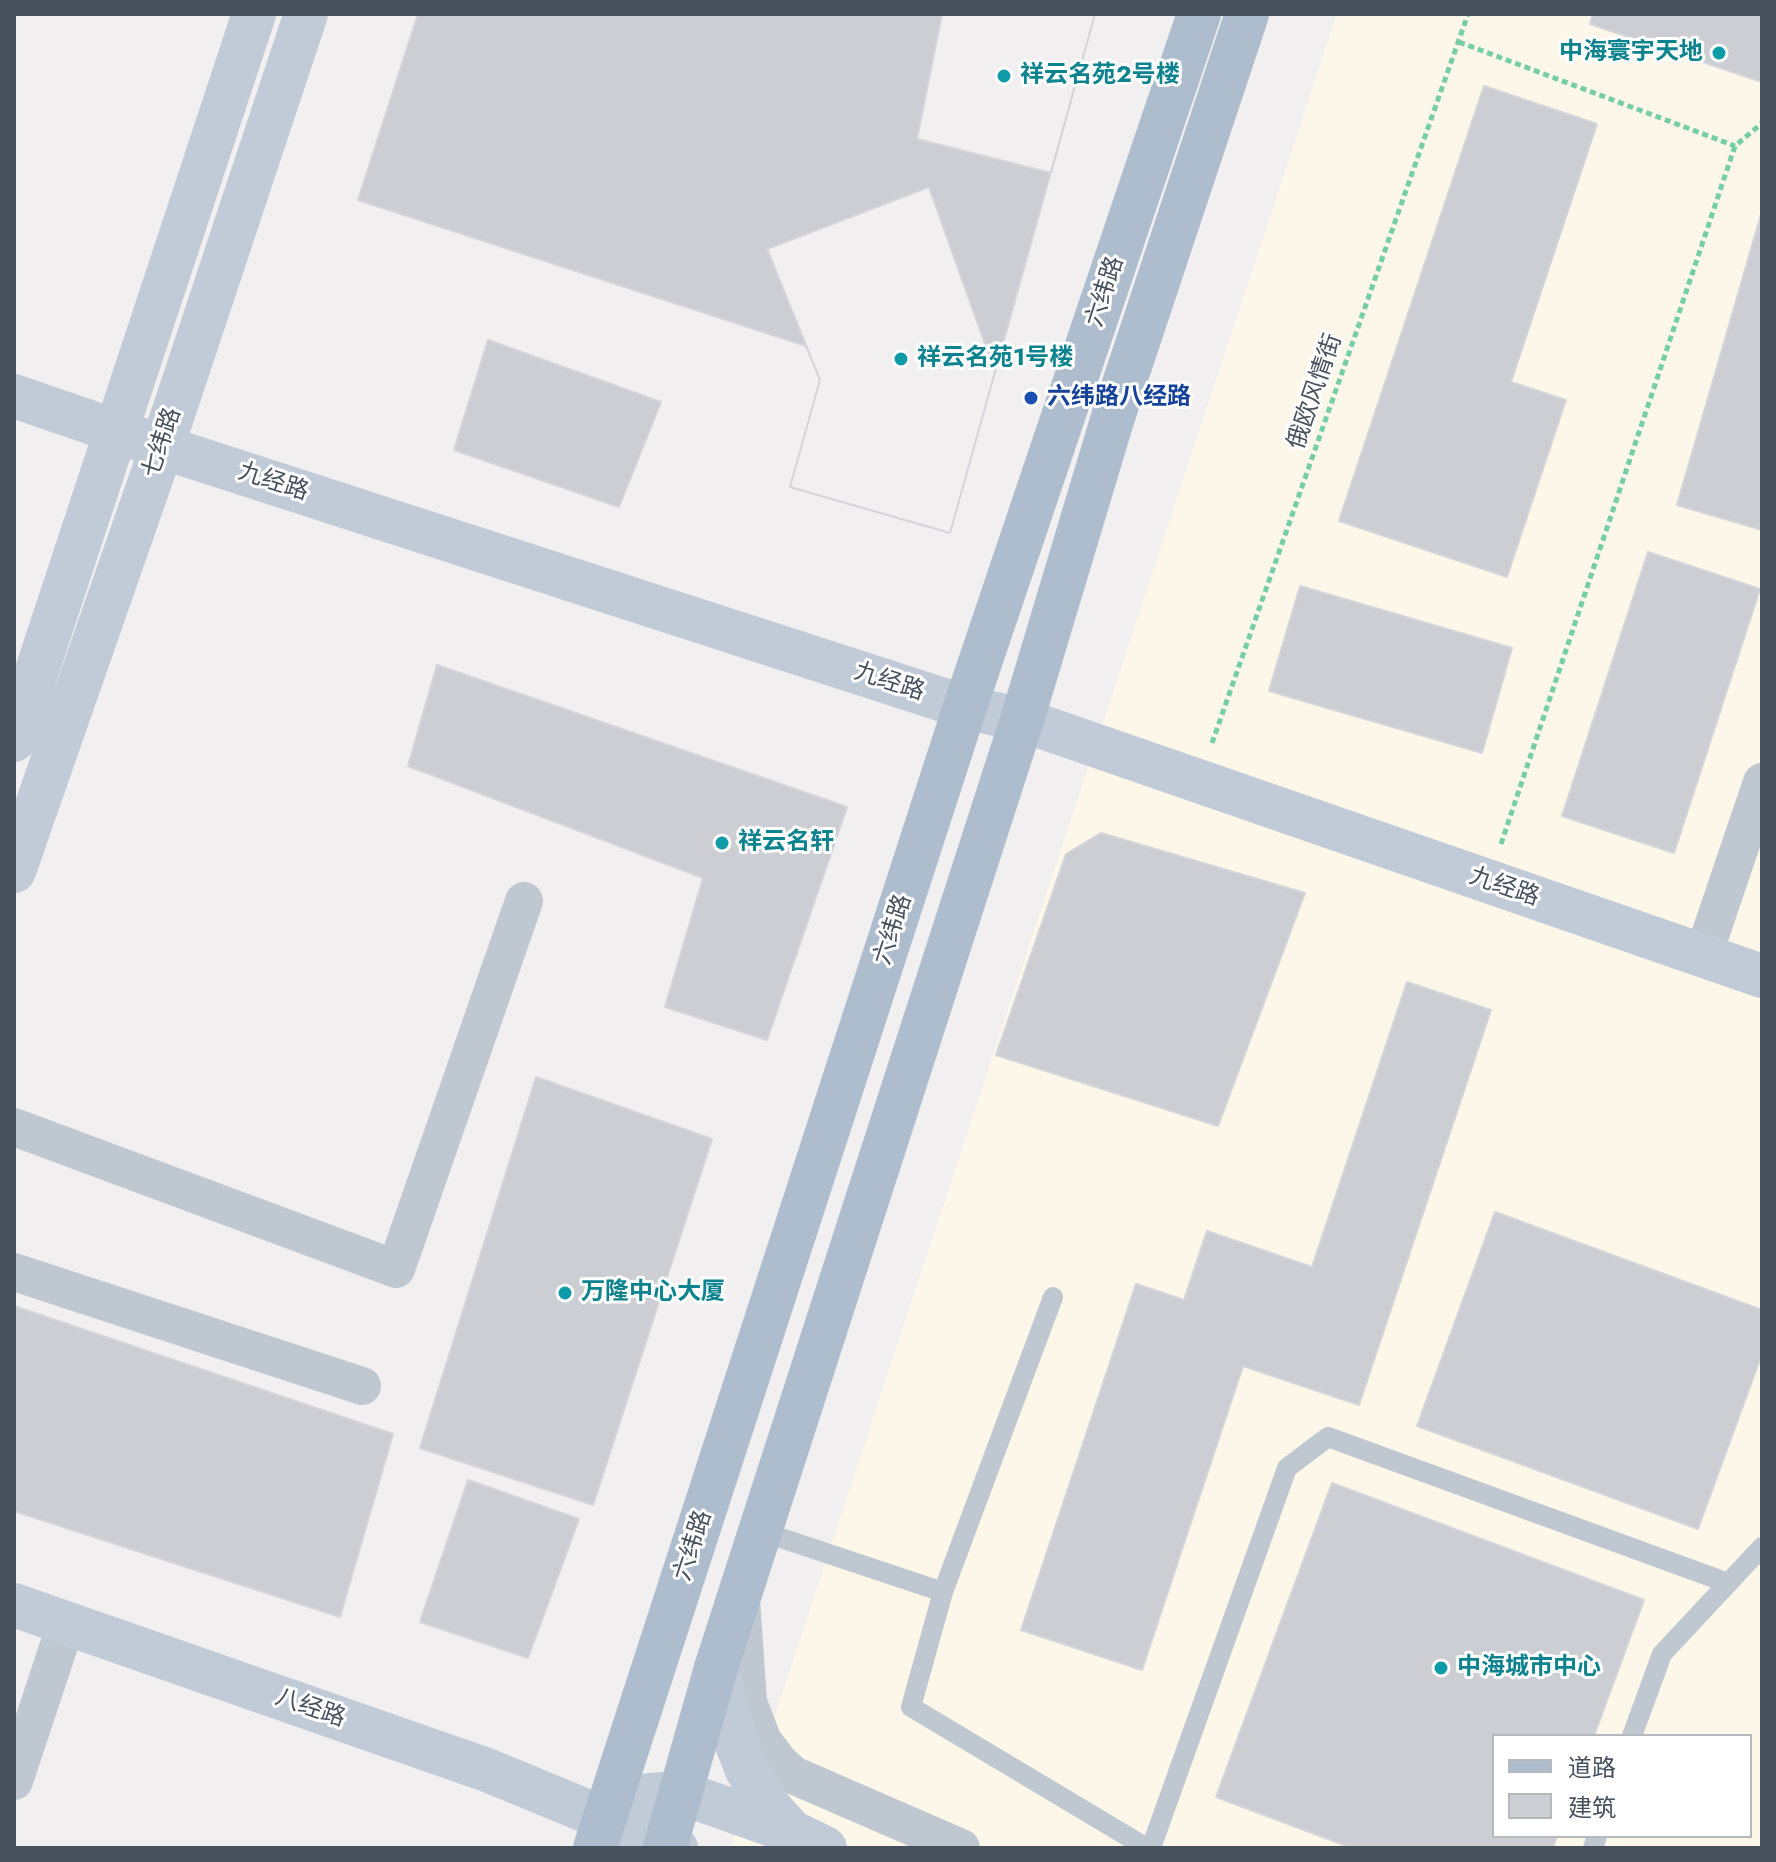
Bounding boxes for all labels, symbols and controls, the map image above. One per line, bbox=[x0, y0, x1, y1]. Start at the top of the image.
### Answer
place label: 中海寰宇天地 bbox=[1559, 39, 1703, 67]
marker: 中海寰宇天地 bbox=[1710, 44, 1728, 62]
place label: 祥云名苑2号楼 bbox=[1020, 62, 1180, 90]
marker: 祥云名苑2号楼 bbox=[995, 67, 1013, 85]
street label: 六纬路 bbox=[1081, 253, 1131, 331]
street label: 俄欧风情街 bbox=[1283, 331, 1349, 453]
place label: 祥云名苑1号楼 bbox=[917, 345, 1073, 373]
marker: 祥云名苑1号楼 bbox=[892, 350, 910, 368]
place label: 六纬路八经路 bbox=[1047, 384, 1191, 412]
marker: 六纬路八经路 bbox=[1022, 389, 1040, 407]
street label: 七纬路 bbox=[138, 404, 188, 482]
street label: 九经路 bbox=[234, 458, 312, 508]
street label: 九经路 bbox=[850, 658, 928, 708]
place label: 祥云名轩 bbox=[738, 829, 834, 857]
marker: 祥云名轩 bbox=[713, 834, 731, 852]
street label: 九经路 bbox=[1465, 863, 1543, 913]
street label: 六纬路 bbox=[869, 891, 919, 969]
place label: 万隆中心大厦 bbox=[581, 1279, 725, 1307]
marker: 万隆中心大厦 bbox=[556, 1284, 574, 1302]
street label: 六纬路 bbox=[669, 1507, 719, 1585]
place label: 中海城市中心 bbox=[1457, 1654, 1601, 1682]
marker: 中海城市中心 bbox=[1432, 1659, 1450, 1677]
street label: 八经路 bbox=[271, 1684, 349, 1734]
legend bbox=[1492, 1734, 1752, 1838]
text: 道路 bbox=[1568, 1750, 1616, 1785]
text: 建筑 bbox=[1568, 1790, 1616, 1825]

